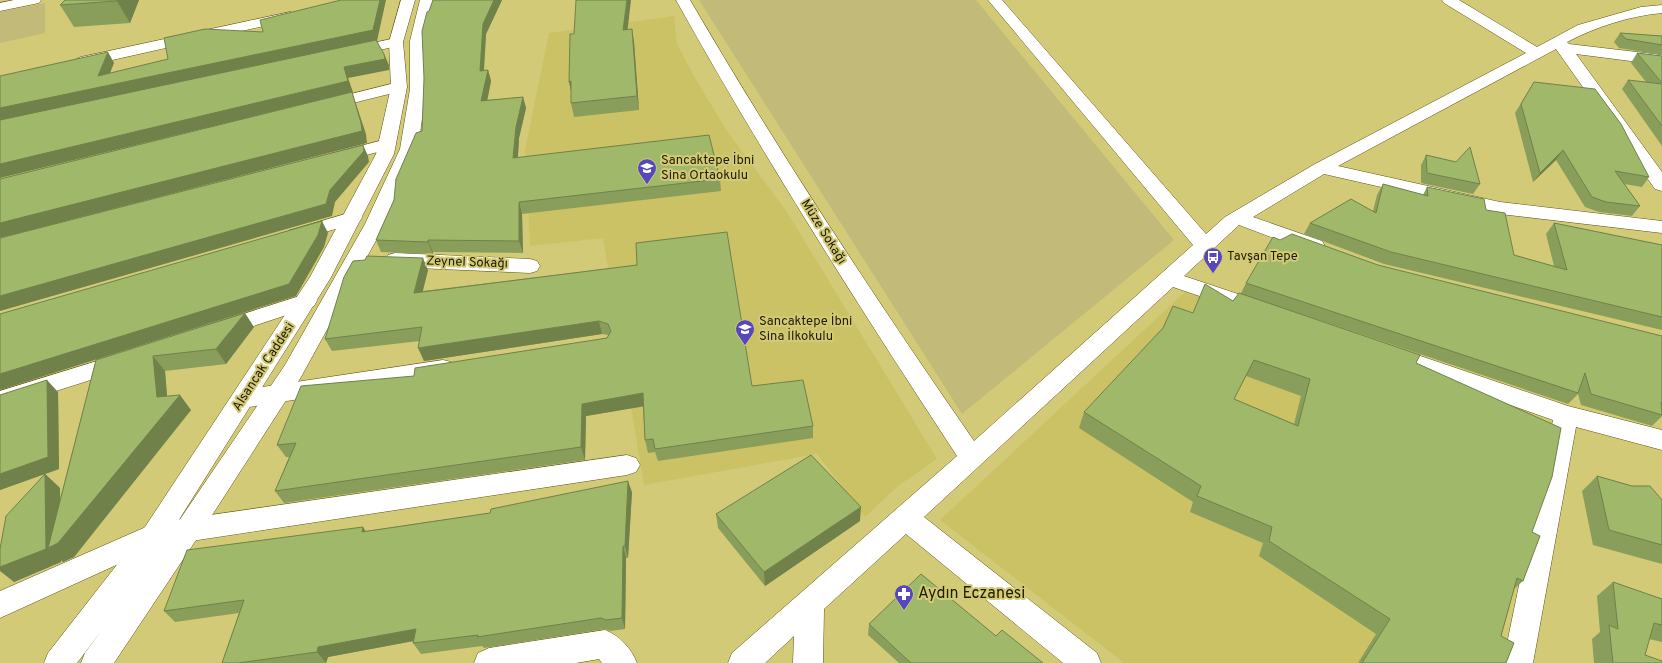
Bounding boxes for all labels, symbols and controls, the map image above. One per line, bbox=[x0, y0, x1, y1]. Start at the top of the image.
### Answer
place label: Sancaktepe İbni Sina Ortaokulu bbox=[661, 151, 754, 184]
school or university icon: Sancaktepe İbni Sina Ortaokulu bbox=[636, 157, 658, 185]
street label: Müze Sokağı bbox=[797, 197, 849, 267]
bus stop icon: Tavşan Tepe bbox=[1202, 246, 1224, 274]
place label: Tavşan Tepe bbox=[1227, 249, 1298, 265]
street label: Zeynel Sokağı bbox=[426, 254, 508, 272]
place label: Sancaktepe İbni Sina İlkokulu bbox=[759, 312, 852, 345]
school or university icon: Sancaktepe İbni Sina İlkokulu bbox=[734, 318, 756, 346]
street label: Alsancak Caddesi bbox=[229, 320, 299, 414]
pharmacy icon: Aydın Eczanesi bbox=[893, 583, 915, 611]
place label: Aydın Eczanesi bbox=[918, 584, 1025, 604]

